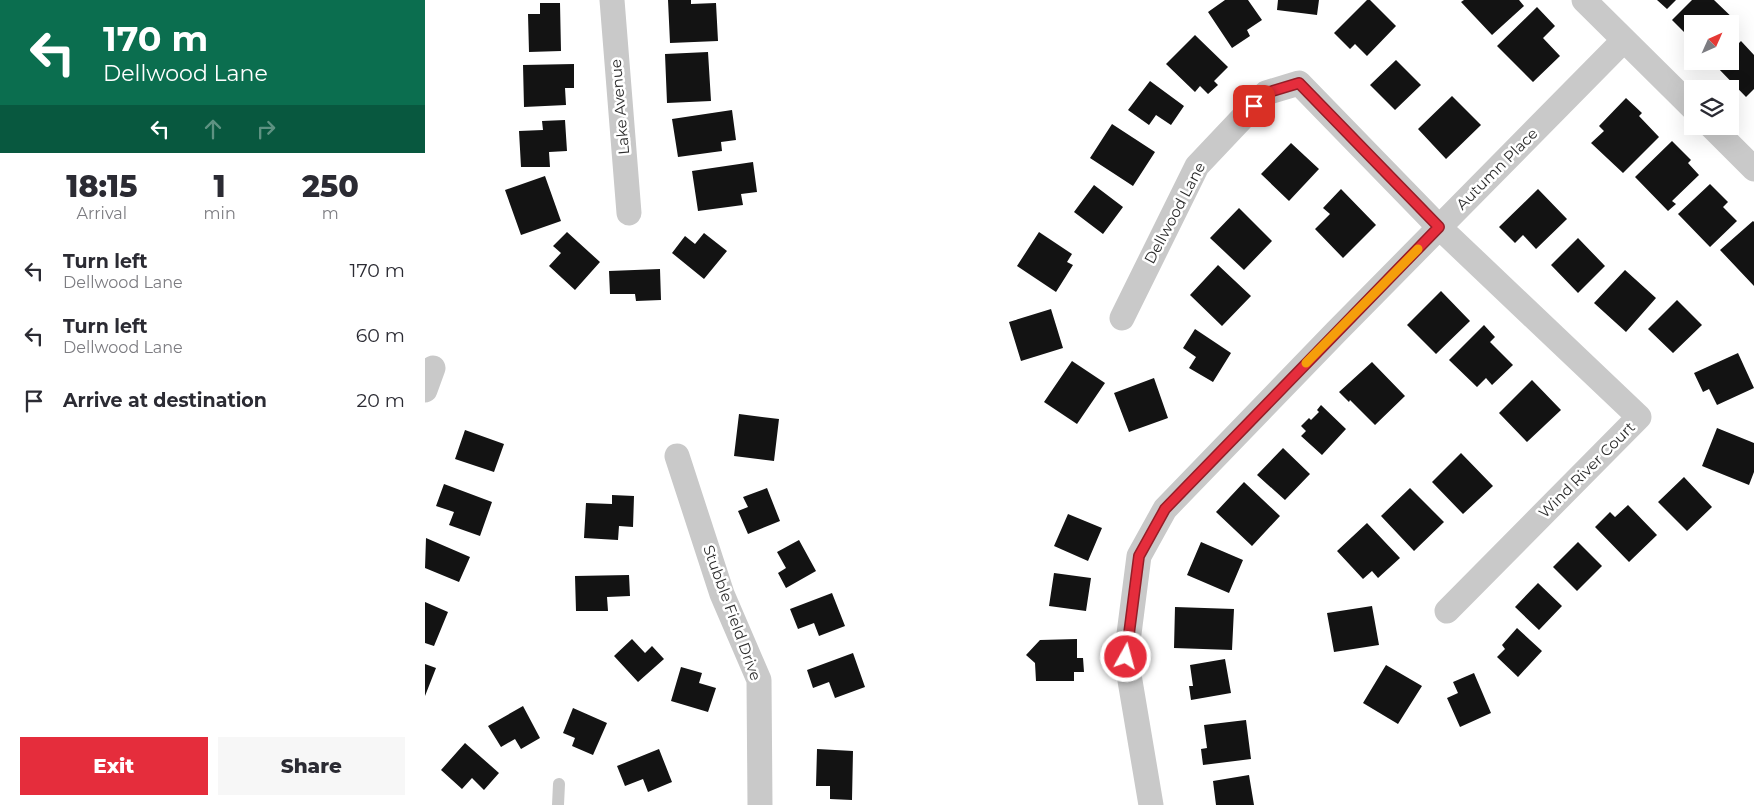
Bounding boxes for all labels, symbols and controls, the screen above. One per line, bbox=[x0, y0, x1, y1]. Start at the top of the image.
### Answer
north arrow bbox=[1684, 15, 1739, 70]
map controls bbox=[1684, 15, 1739, 135]
text: 170 m bbox=[103, 17, 208, 60]
icon: left bbox=[20, 20, 85, 85]
street label: Lake Avenue bbox=[606, 58, 633, 156]
text: Dellwood Lane bbox=[103, 60, 268, 87]
button: layers bbox=[1684, 80, 1739, 135]
pin bbox=[1233, 85, 1275, 127]
icon: arrive bbox=[1240, 92, 1268, 120]
icon: left bbox=[146, 115, 174, 143]
icon: ahead bbox=[199, 115, 227, 143]
icon: right bbox=[252, 115, 280, 143]
street label: Autumn Place bbox=[1452, 124, 1542, 214]
street label: Dellwood Lane bbox=[1140, 159, 1209, 267]
text: 18:15 bbox=[66, 168, 137, 205]
text: 1 bbox=[214, 168, 226, 205]
text: 250 bbox=[302, 168, 359, 205]
text: Arrival bbox=[77, 204, 127, 223]
text: min bbox=[204, 204, 236, 223]
text: m bbox=[322, 204, 339, 223]
text: Turn left bbox=[63, 250, 148, 273]
icon: left bbox=[20, 257, 48, 285]
text: 170 m bbox=[350, 259, 405, 282]
text: Dellwood Lane bbox=[63, 273, 183, 292]
text: Turn left bbox=[63, 315, 148, 338]
icon: left bbox=[20, 322, 48, 350]
text: 60 m bbox=[356, 324, 405, 347]
text: Dellwood Lane bbox=[63, 338, 183, 357]
icon: arrive bbox=[20, 387, 48, 415]
text: Arrive at destination bbox=[63, 389, 267, 412]
text: 20 m bbox=[357, 389, 405, 412]
street label: Wind River Court bbox=[1534, 417, 1639, 522]
street label: Stubble Field Drive bbox=[699, 542, 766, 683]
position arrow bbox=[1099, 630, 1151, 682]
button: Exit bbox=[20, 737, 208, 795]
button: Share bbox=[218, 737, 405, 795]

